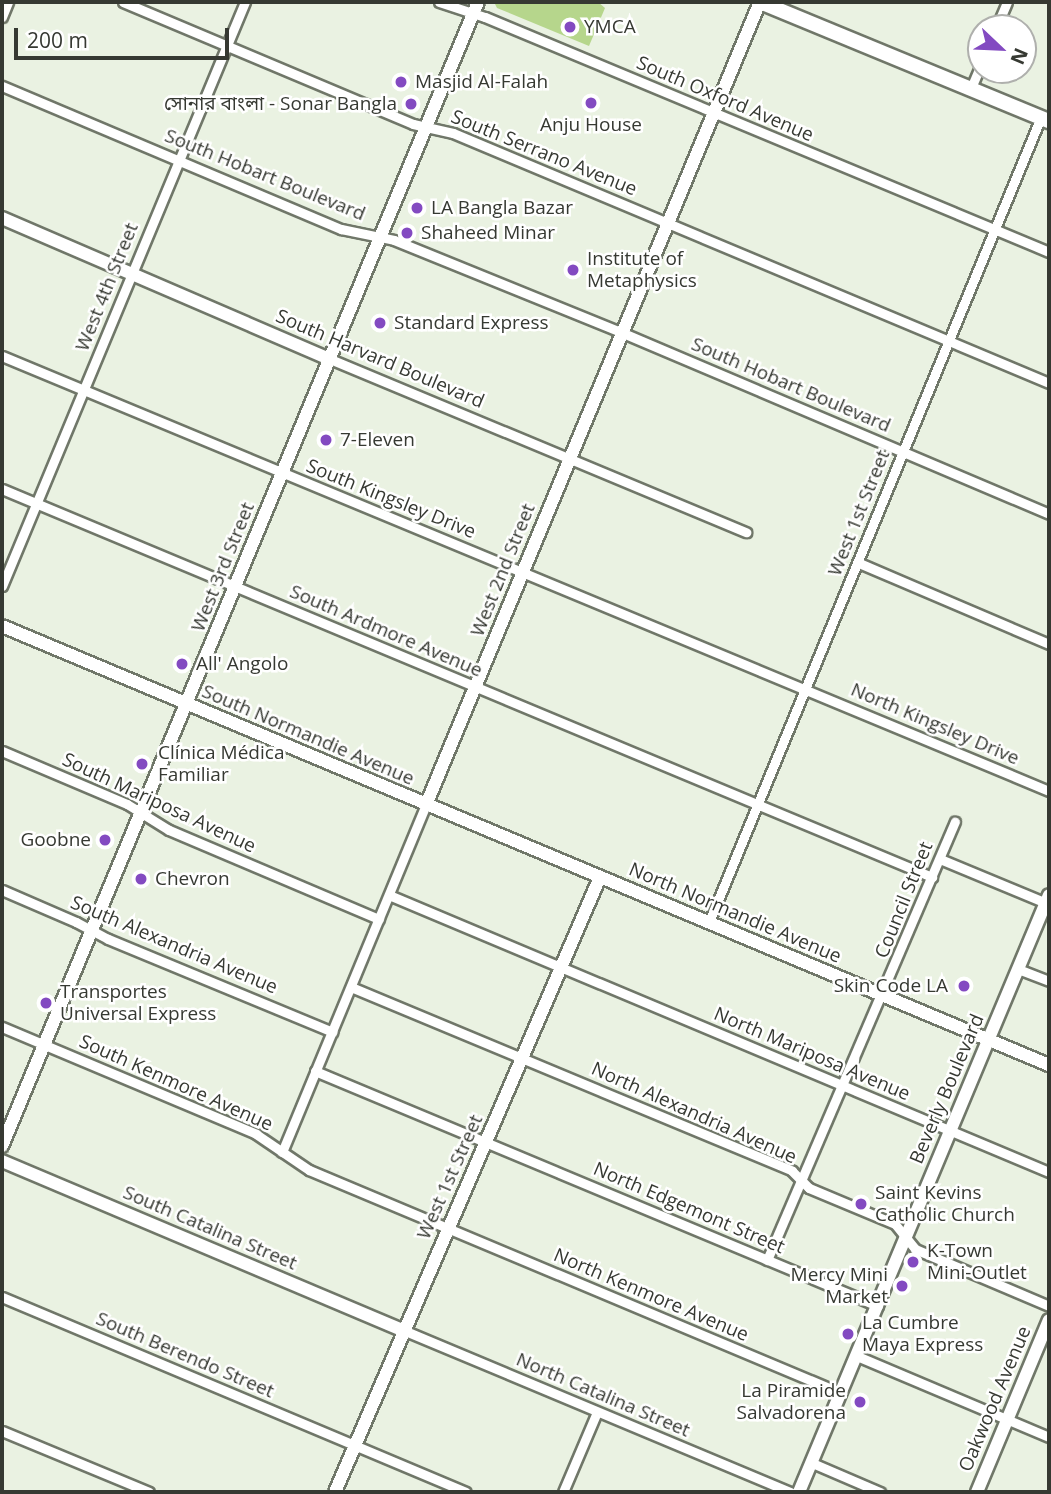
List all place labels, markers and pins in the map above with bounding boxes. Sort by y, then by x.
place label: YMCA [584,16,636,38]
marker: YMCA [562,19,578,35]
place label: Masjid Al-Falah [415,71,548,93]
marker: Masjid Al-Falah [393,74,409,90]
place label: সোনার বাংলা - Sonar Bangla [164,93,397,115]
marker: Anju House [583,95,599,111]
marker: সোনার বাংলা - Sonar Bangla [403,96,419,112]
place label: Anju House [540,114,642,136]
place label: LA Bangla Bazar [431,197,573,219]
marker: LA Bangla Bazar [409,200,425,216]
place label: Shaheed Minar [421,222,555,244]
marker: Shaheed Minar [399,225,415,241]
place label: Institute of Metaphysics [587,248,697,292]
marker: Institute of Metaphysics [565,262,581,278]
place label: Standard Express [394,312,549,334]
marker: Standard Express [372,315,388,331]
place label: 7-Eleven [340,429,415,451]
marker: 7-Eleven [318,432,334,448]
place label: All' Angolo [196,653,288,675]
marker: All' Angolo [174,656,190,672]
place label: Clínica Médica Familiar [158,742,284,786]
marker: Clínica Médica Familiar [132,754,152,774]
place label: Goobne [20,829,91,851]
marker: Goobne [97,832,113,848]
place label: Chevron [155,868,230,890]
marker: Chevron [133,871,149,887]
place label: Skin Code LA [834,975,948,997]
marker: Skin Code LA [954,976,974,996]
place label: Transportes Universal Express [60,981,216,1025]
marker: Transportes Universal Express [38,995,54,1011]
place label: Saint Kevins Catholic Church [875,1182,1015,1226]
marker: Saint Kevins Catholic Church [853,1196,869,1212]
place label: K-Town Mini-Outlet [927,1240,1027,1284]
marker: K-Town Mini-Outlet [905,1254,921,1270]
place label: Mercy Mini Market [791,1264,888,1308]
marker: Mercy Mini Market [894,1278,910,1294]
place label: La Cumbre Maya Express [862,1312,983,1356]
marker: La Cumbre Maya Express [840,1326,856,1342]
place label: La Piramide Salvadorena [736,1380,846,1424]
marker: La Piramide Salvadorena [852,1394,868,1410]

